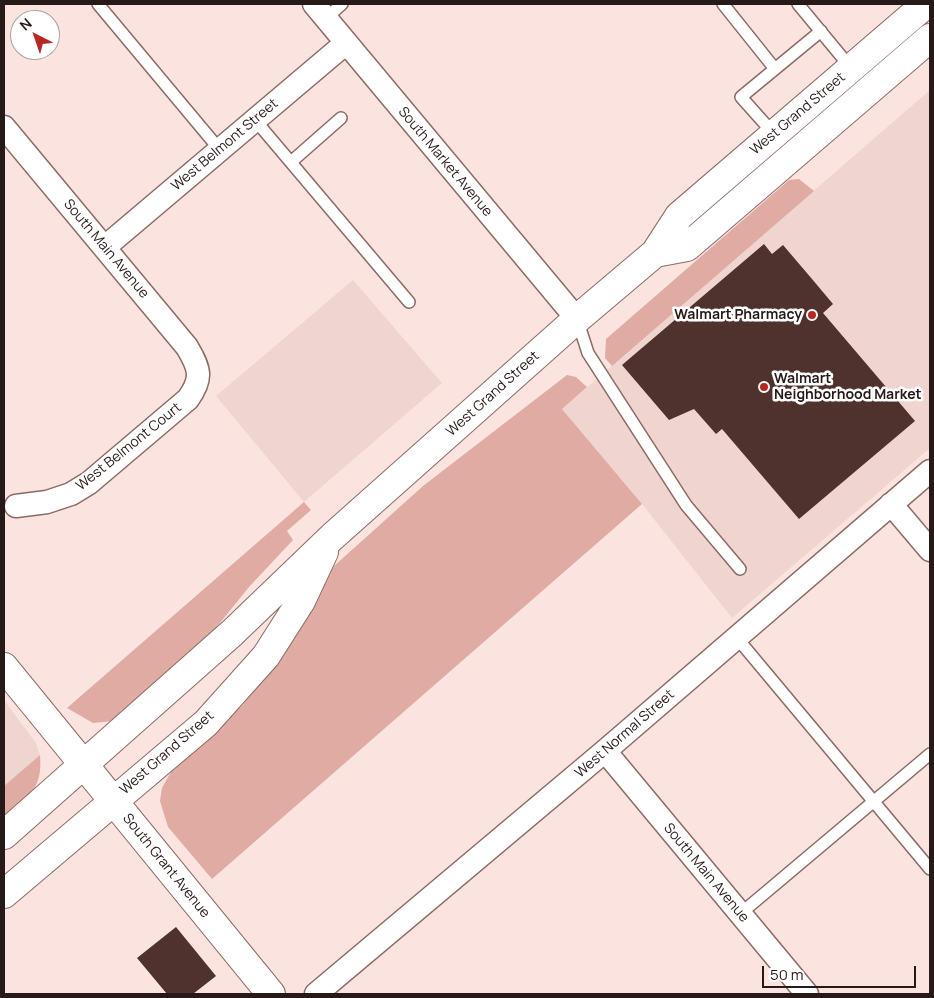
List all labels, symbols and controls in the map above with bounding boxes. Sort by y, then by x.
north arrow [10,10,60,60]
text: N [15,14,36,35]
street label: West Grand Street [747,69,849,159]
street label: West Belmont Street [168,95,282,195]
street label: South Market Avenue [394,104,496,220]
street label: South Main Avenue [60,196,152,302]
place label: Walmart Pharmacy [674,307,802,323]
marker: Walmart Pharmacy [806,309,818,321]
street label: West Grand Street [443,348,543,440]
place label: Walmart Neighborhood Market [774,371,922,404]
marker: Walmart Neighborhood Market [758,381,770,393]
street label: West Belmont Court [73,399,185,495]
street label: West Normal Street [572,686,678,782]
street label: West Grand Street [117,708,217,798]
street label: South Grant Avenue [119,811,213,921]
street label: South Main Avenue [660,820,752,926]
scale bar [764,956,918,988]
text: 50 m [770,964,804,985]

